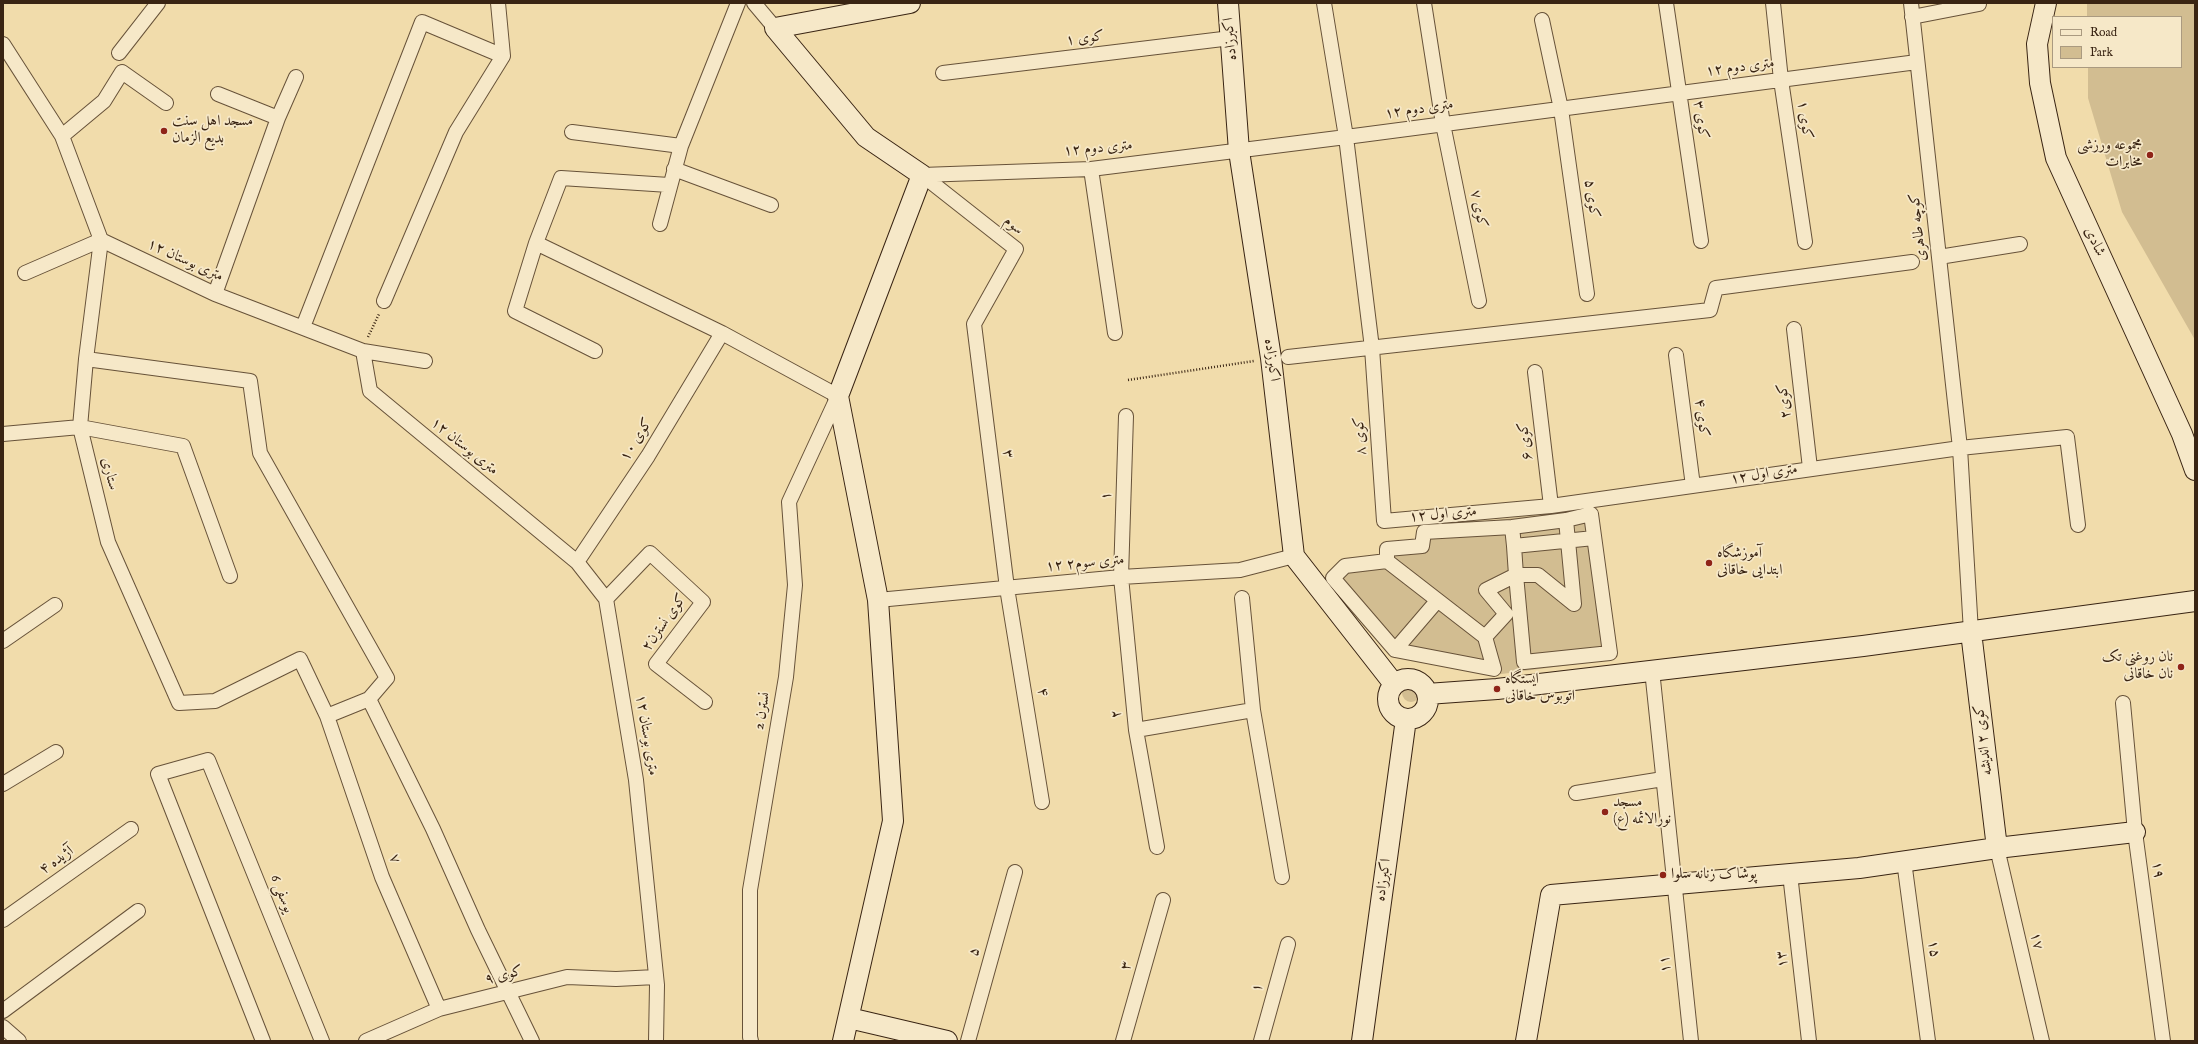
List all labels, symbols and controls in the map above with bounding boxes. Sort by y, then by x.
legend [2052,16,2182,68]
street label: اکبرزاده [1220,17,1242,61]
text: Road [2090,25,2117,40]
street label: کوی ۱ [1065,28,1105,50]
text: Park [2090,45,2113,60]
street label: ۱۲ متری دوم [1705,55,1775,81]
street label: ۱۲ متری دوم [1384,96,1454,124]
street label: کوی ۳ [1688,100,1712,140]
street label: کوی ۱ [1792,100,1816,140]
place label: مسجد اهل سنت بدیع الزمان [172,113,253,148]
marker: مسجد اهل سنت بدیع الزمان [159,126,169,136]
street label: ۱۲ متری دوم [1063,137,1133,161]
place label: مجموعه ورزشی مخابرات [2077,137,2142,172]
marker: مجموعه ورزشی مخابرات [2145,150,2155,160]
street label: کوی ۵ [1579,179,1603,219]
street label: کوی ۷ [1465,188,1491,230]
street label: کوچه طاهری [1906,192,1932,262]
street label: سوم [999,213,1027,239]
street label: شادی [2079,225,2109,259]
street label: ۱۲ متری بوستان [144,236,226,286]
street label: اکبرزاده [1259,338,1283,382]
street label: کوی۲ [1774,383,1796,419]
street label: کوی ۴ [1690,398,1712,438]
street label: ۱۲ متری بوستان [427,414,501,480]
street label: کوی ۱۰ [617,415,657,465]
street label: کوی ۸ [1351,416,1371,456]
street label: کوی ۶ [1515,421,1537,461]
street label: ۳ [998,449,1016,459]
street label: ستاری [96,456,122,492]
street label: ۱۲ متری اول [1729,461,1799,489]
street label: ۱ [1098,491,1116,501]
street label: ۱۲ متری اول [1408,503,1478,527]
place label: آموزشگاه ابتدایی خاقانی [1717,545,1782,580]
street label: ۱۲ متری سوم۲ [1045,552,1125,576]
marker: آموزشگاه ابتدایی خاقانی [1704,558,1714,568]
street label: کوی نسترن۲ [639,591,691,655]
place label: نان روغنی تک نان خاقانی [2102,649,2173,684]
marker: نان روغنی تک نان خاقانی [2176,662,2186,672]
place label: ایستگاه اتوبوس خاقانی [1505,671,1575,706]
marker: ایستگاه اتوبوس خاقانی [1492,684,1502,694]
street label: ۴ [1032,686,1052,698]
street label: نسترن 2 [751,691,775,731]
street label: ۱۲ متری بوستان [631,693,661,777]
street label: کوی ۲ اندیشه [1971,704,1997,776]
street label: ۲ [1108,709,1126,719]
place label: مسجد نورالائمه (ع) [1613,794,1671,829]
marker: مسجد نورالائمه (ع) [1600,807,1610,817]
street label: ۴ آژیده [36,843,78,879]
street label: ۷ [384,852,404,866]
street label: اکبرزاده [1372,858,1396,902]
street label: ۱۹ [2147,860,2167,880]
place label: پوشاک زنانه سلوا [1671,866,1757,884]
marker: پوشاک زنانه سلوا [1658,870,1668,880]
street label: یوسفی 6 [265,872,297,916]
street label: ۱۷ [2025,930,2047,952]
street label: ۱۵ [1923,939,1943,959]
street label: ۵ [965,945,985,959]
street label: ۱۳ [1773,949,1793,969]
street label: ۱۱ [1656,954,1676,974]
street label: ۳ [1117,959,1137,973]
street label: کوی ۹ [483,963,525,989]
street label: ۱ [1248,981,1268,995]

